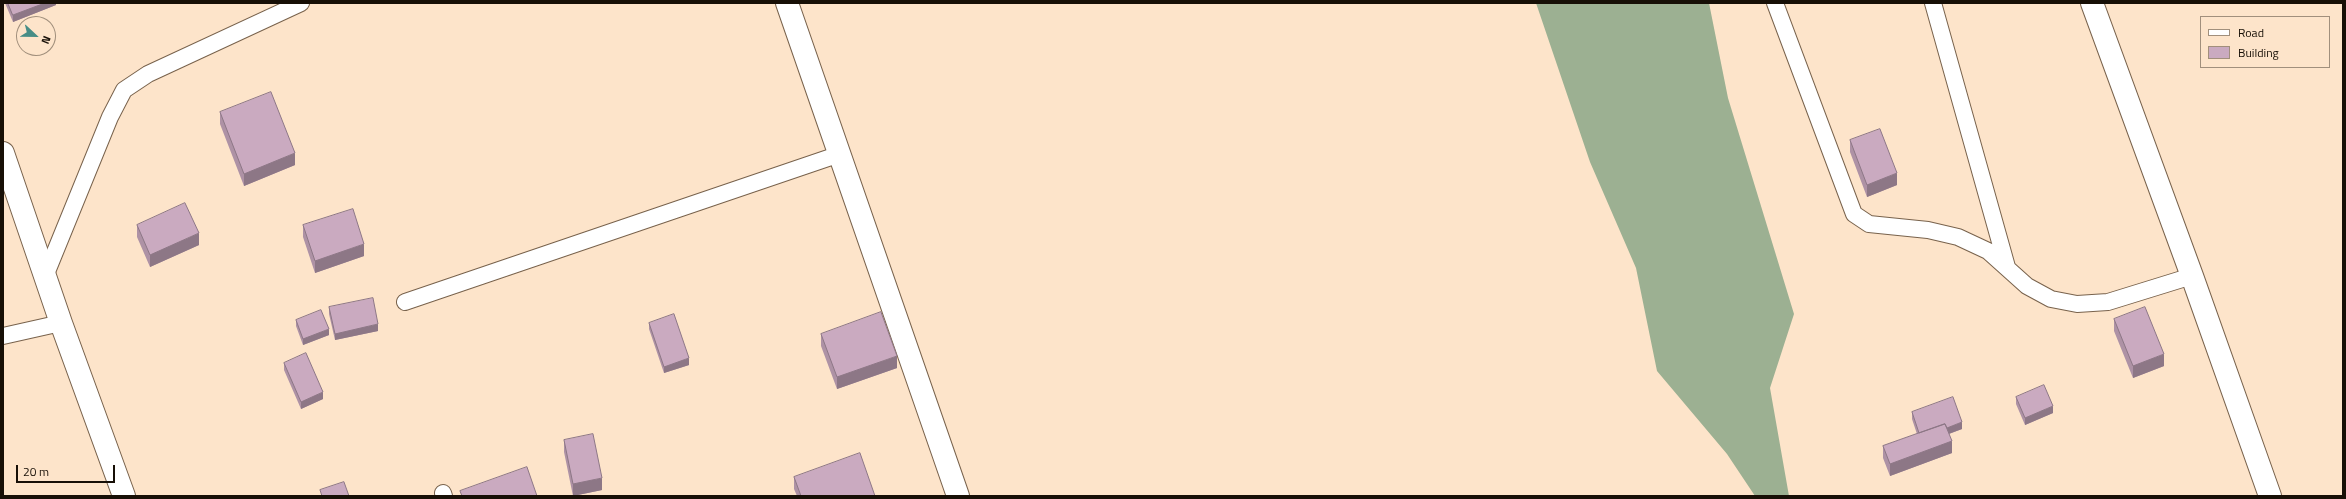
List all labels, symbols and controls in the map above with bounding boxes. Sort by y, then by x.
north arrow [16,16,56,56]
legend [2200,16,2330,68]
text: Road [2238,23,2264,42]
text: N [37,34,55,47]
text: Building [2238,43,2279,62]
scale bar [18,457,117,483]
text: 20 m [23,462,49,481]

